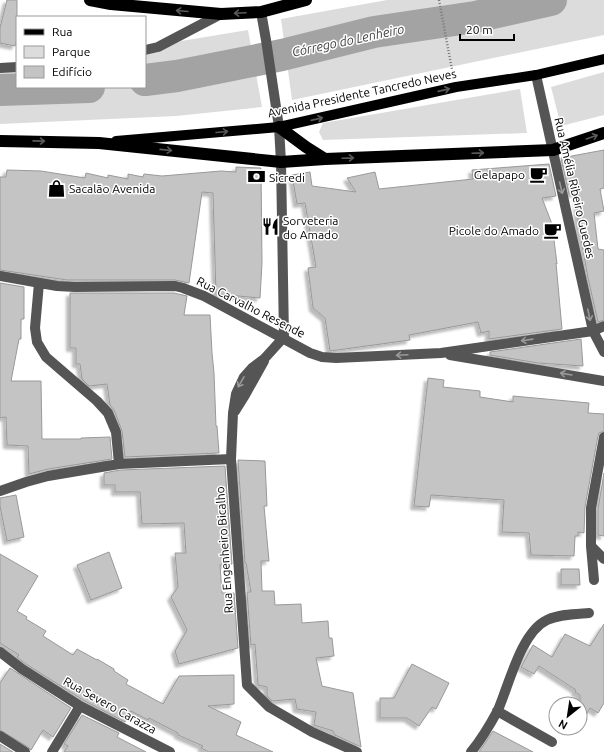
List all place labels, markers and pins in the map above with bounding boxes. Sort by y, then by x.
cafe icon: Gelapapo [528,164,548,184]
bank icon: Sicredi [246,167,266,187]
place label: Gelapapo [474,168,525,181]
place label: Sicredi [269,171,305,184]
shop icon: Sacalão Avenida [46,178,66,198]
place label: Sacalão Avenida [69,182,155,195]
place label: Sorveteria do Amado [283,214,339,241]
restaurant icon: Sorveteria do Amado [260,217,280,237]
cafe icon: Picole do Amado [542,220,562,240]
place label: Picole do Amado [449,224,539,237]

